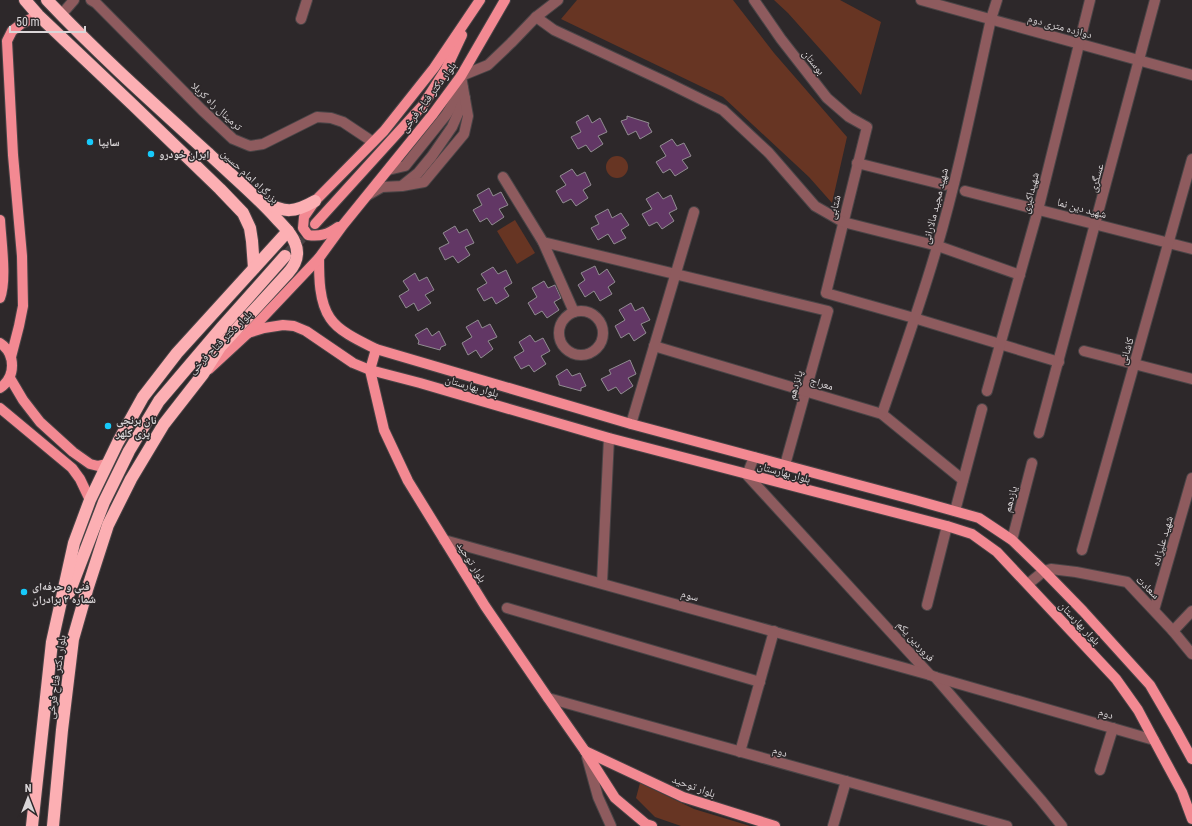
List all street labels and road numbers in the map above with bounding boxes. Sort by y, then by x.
street label: دوازده متری دوم [1026,12,1094,41]
street label: بوستان [800,47,828,78]
street label: بلوار دکتر فتاح فرخی [398,60,459,135]
street label: ترمینال راه کربلا [188,79,245,134]
street label: بزرگراه امام حسین [218,147,281,206]
street label: عسگری [1086,162,1107,194]
street label: شهید مجید مالارانی [920,167,951,246]
street label: شهیداکبری [1019,171,1042,215]
street label: شتابی [825,194,844,221]
street label: شهید دین نما [1056,196,1108,221]
street label: بلوار دکتر فتاح فرخی [186,308,255,377]
street label: کاشانی [1116,335,1137,366]
street label: پانزدهم [785,369,807,402]
street label: بلوار بهارستان [444,373,500,400]
street label: معراج [809,374,835,393]
street label: بلوار بهارستان [756,459,812,486]
street label: یازدهم [1001,484,1021,514]
street label: شهید علیزاده [1149,515,1176,568]
street label: بلوار توحید [454,540,489,585]
street label: سعادت [1133,573,1162,602]
street label: سوم [680,587,700,604]
street label: بلوار بهارستان [1056,599,1103,648]
street label: فروردین یکم [893,618,938,665]
street label: بلوار دکتر فتاح فرخی [44,634,69,720]
street label: دوم [1097,705,1115,722]
street label: دوم [771,743,789,760]
street label: بلوار توحید [670,773,717,800]

